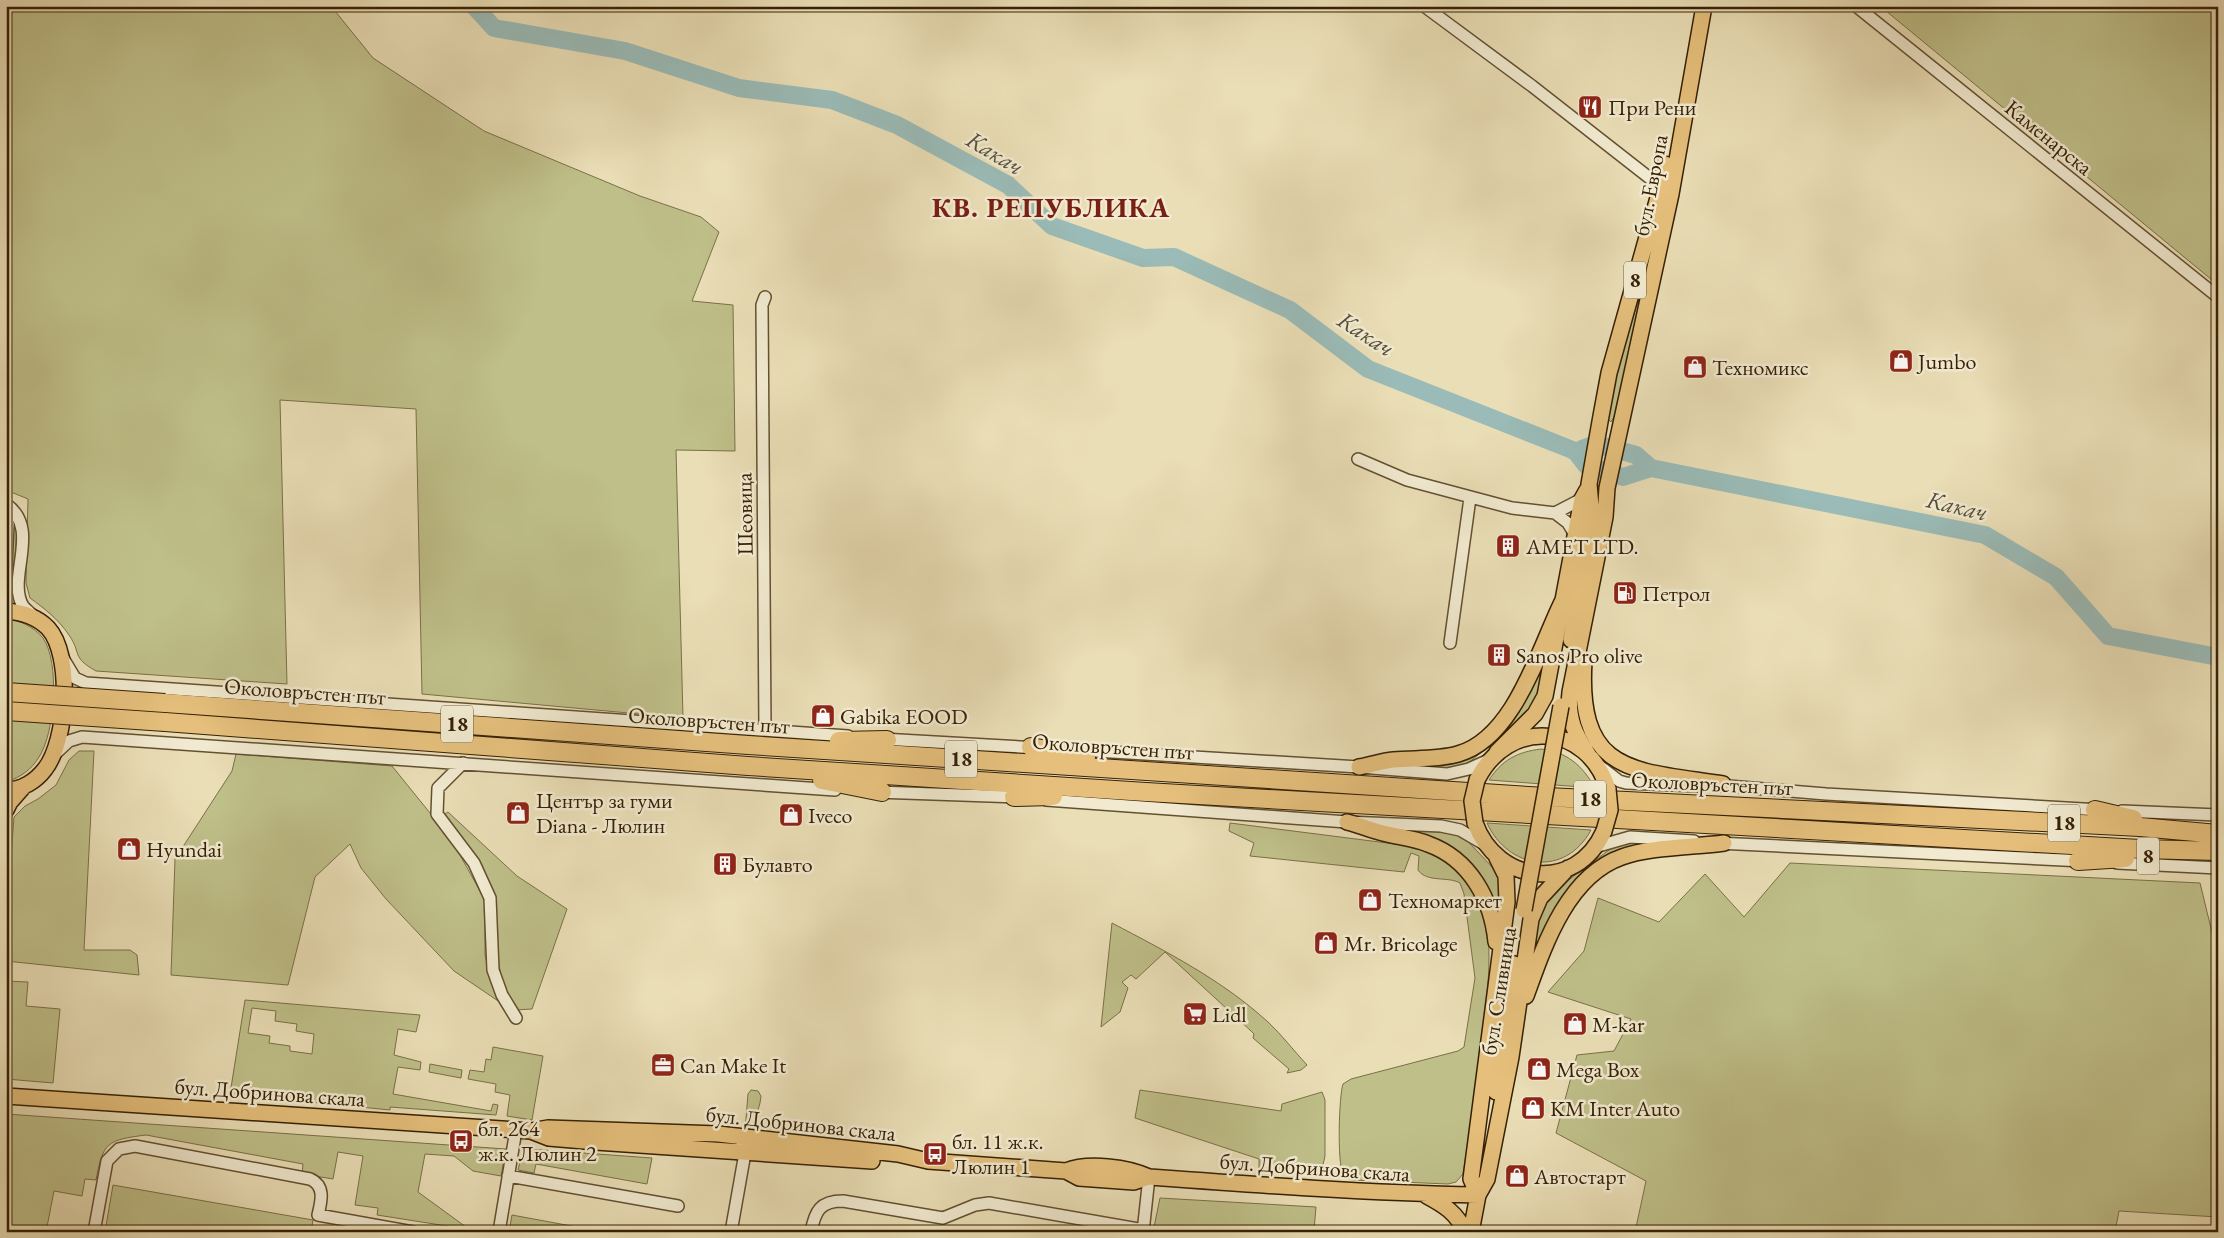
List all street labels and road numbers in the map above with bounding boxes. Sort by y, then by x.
street label: Каменарска [1999,93,2099,182]
street label: бул. Европа [1626,132,1675,238]
road number: 8 [1624,262,1646,298]
street label: Шеовица [729,472,760,556]
street label: Околовръстен път [223,671,387,712]
street label: Околовръстен път [627,700,791,741]
road number: 18 [441,706,473,742]
street label: Околовръстен път [1031,726,1195,767]
road number: 18 [945,741,977,778]
street label: Околовръстен път [1630,765,1794,802]
road number: 18 [1574,781,1606,818]
road number: 18 [2048,804,2080,841]
road number: 8 [2137,838,2159,874]
street label: бул. Сливница [1474,925,1523,1057]
street label: бул. Добринова скала [174,1071,366,1114]
street label: бул. Добринова скала [705,1099,897,1148]
street label: бул. Добринова скала [1219,1146,1411,1189]

